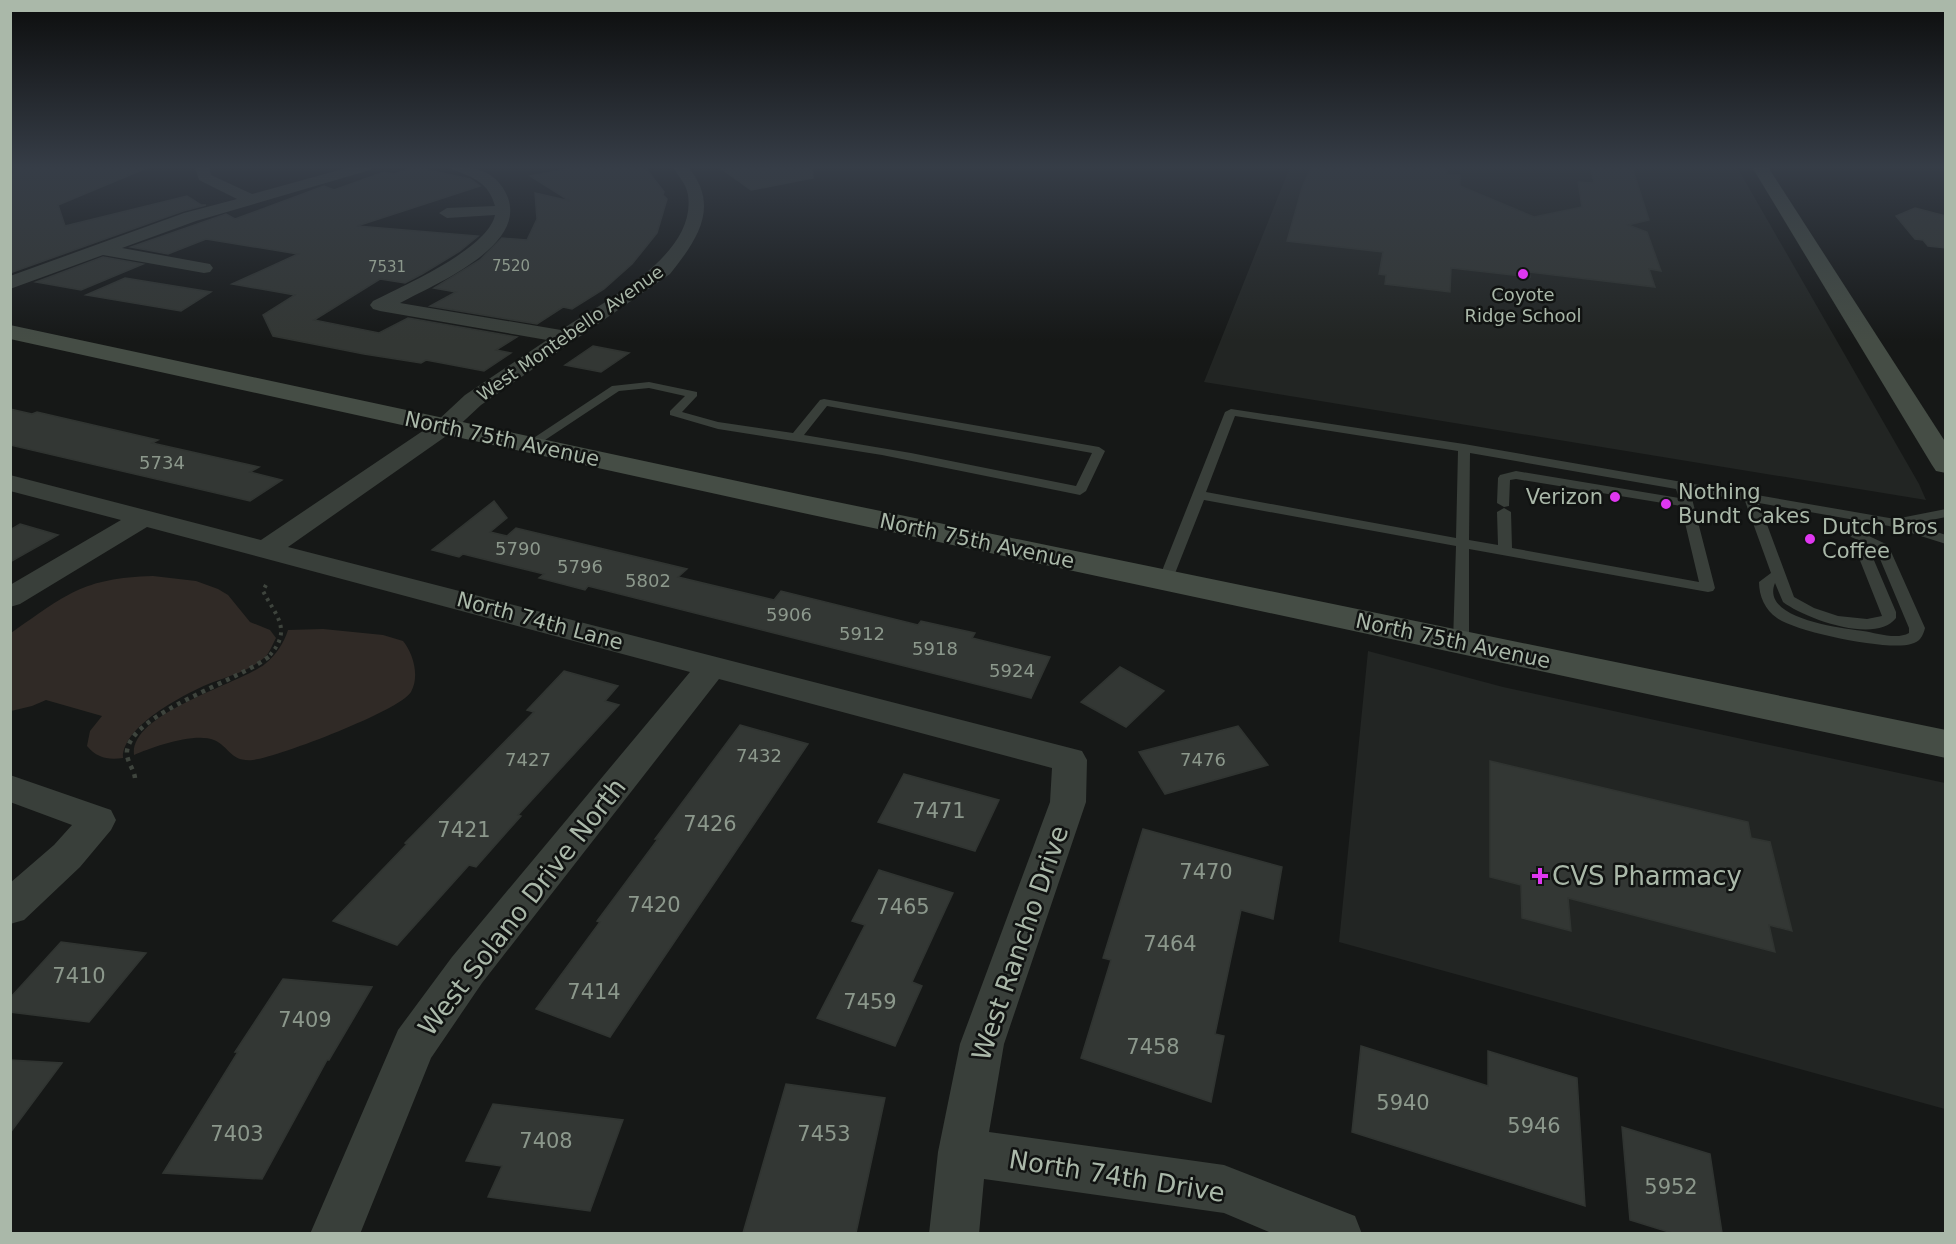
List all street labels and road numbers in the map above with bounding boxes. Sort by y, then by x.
street label: West Montebello Avenue [473,261,667,405]
street label: North 75th Avenue [402,407,602,471]
street label: North 75th Avenue [877,509,1077,573]
street label: North 74th Lane [454,587,626,655]
street label: North 75th Avenue [1353,609,1553,673]
street label: West Solano Drive North [412,772,632,1042]
street label: West Rancho Drive [966,822,1074,1064]
street label: North 74th Drive [1007,1144,1227,1208]

